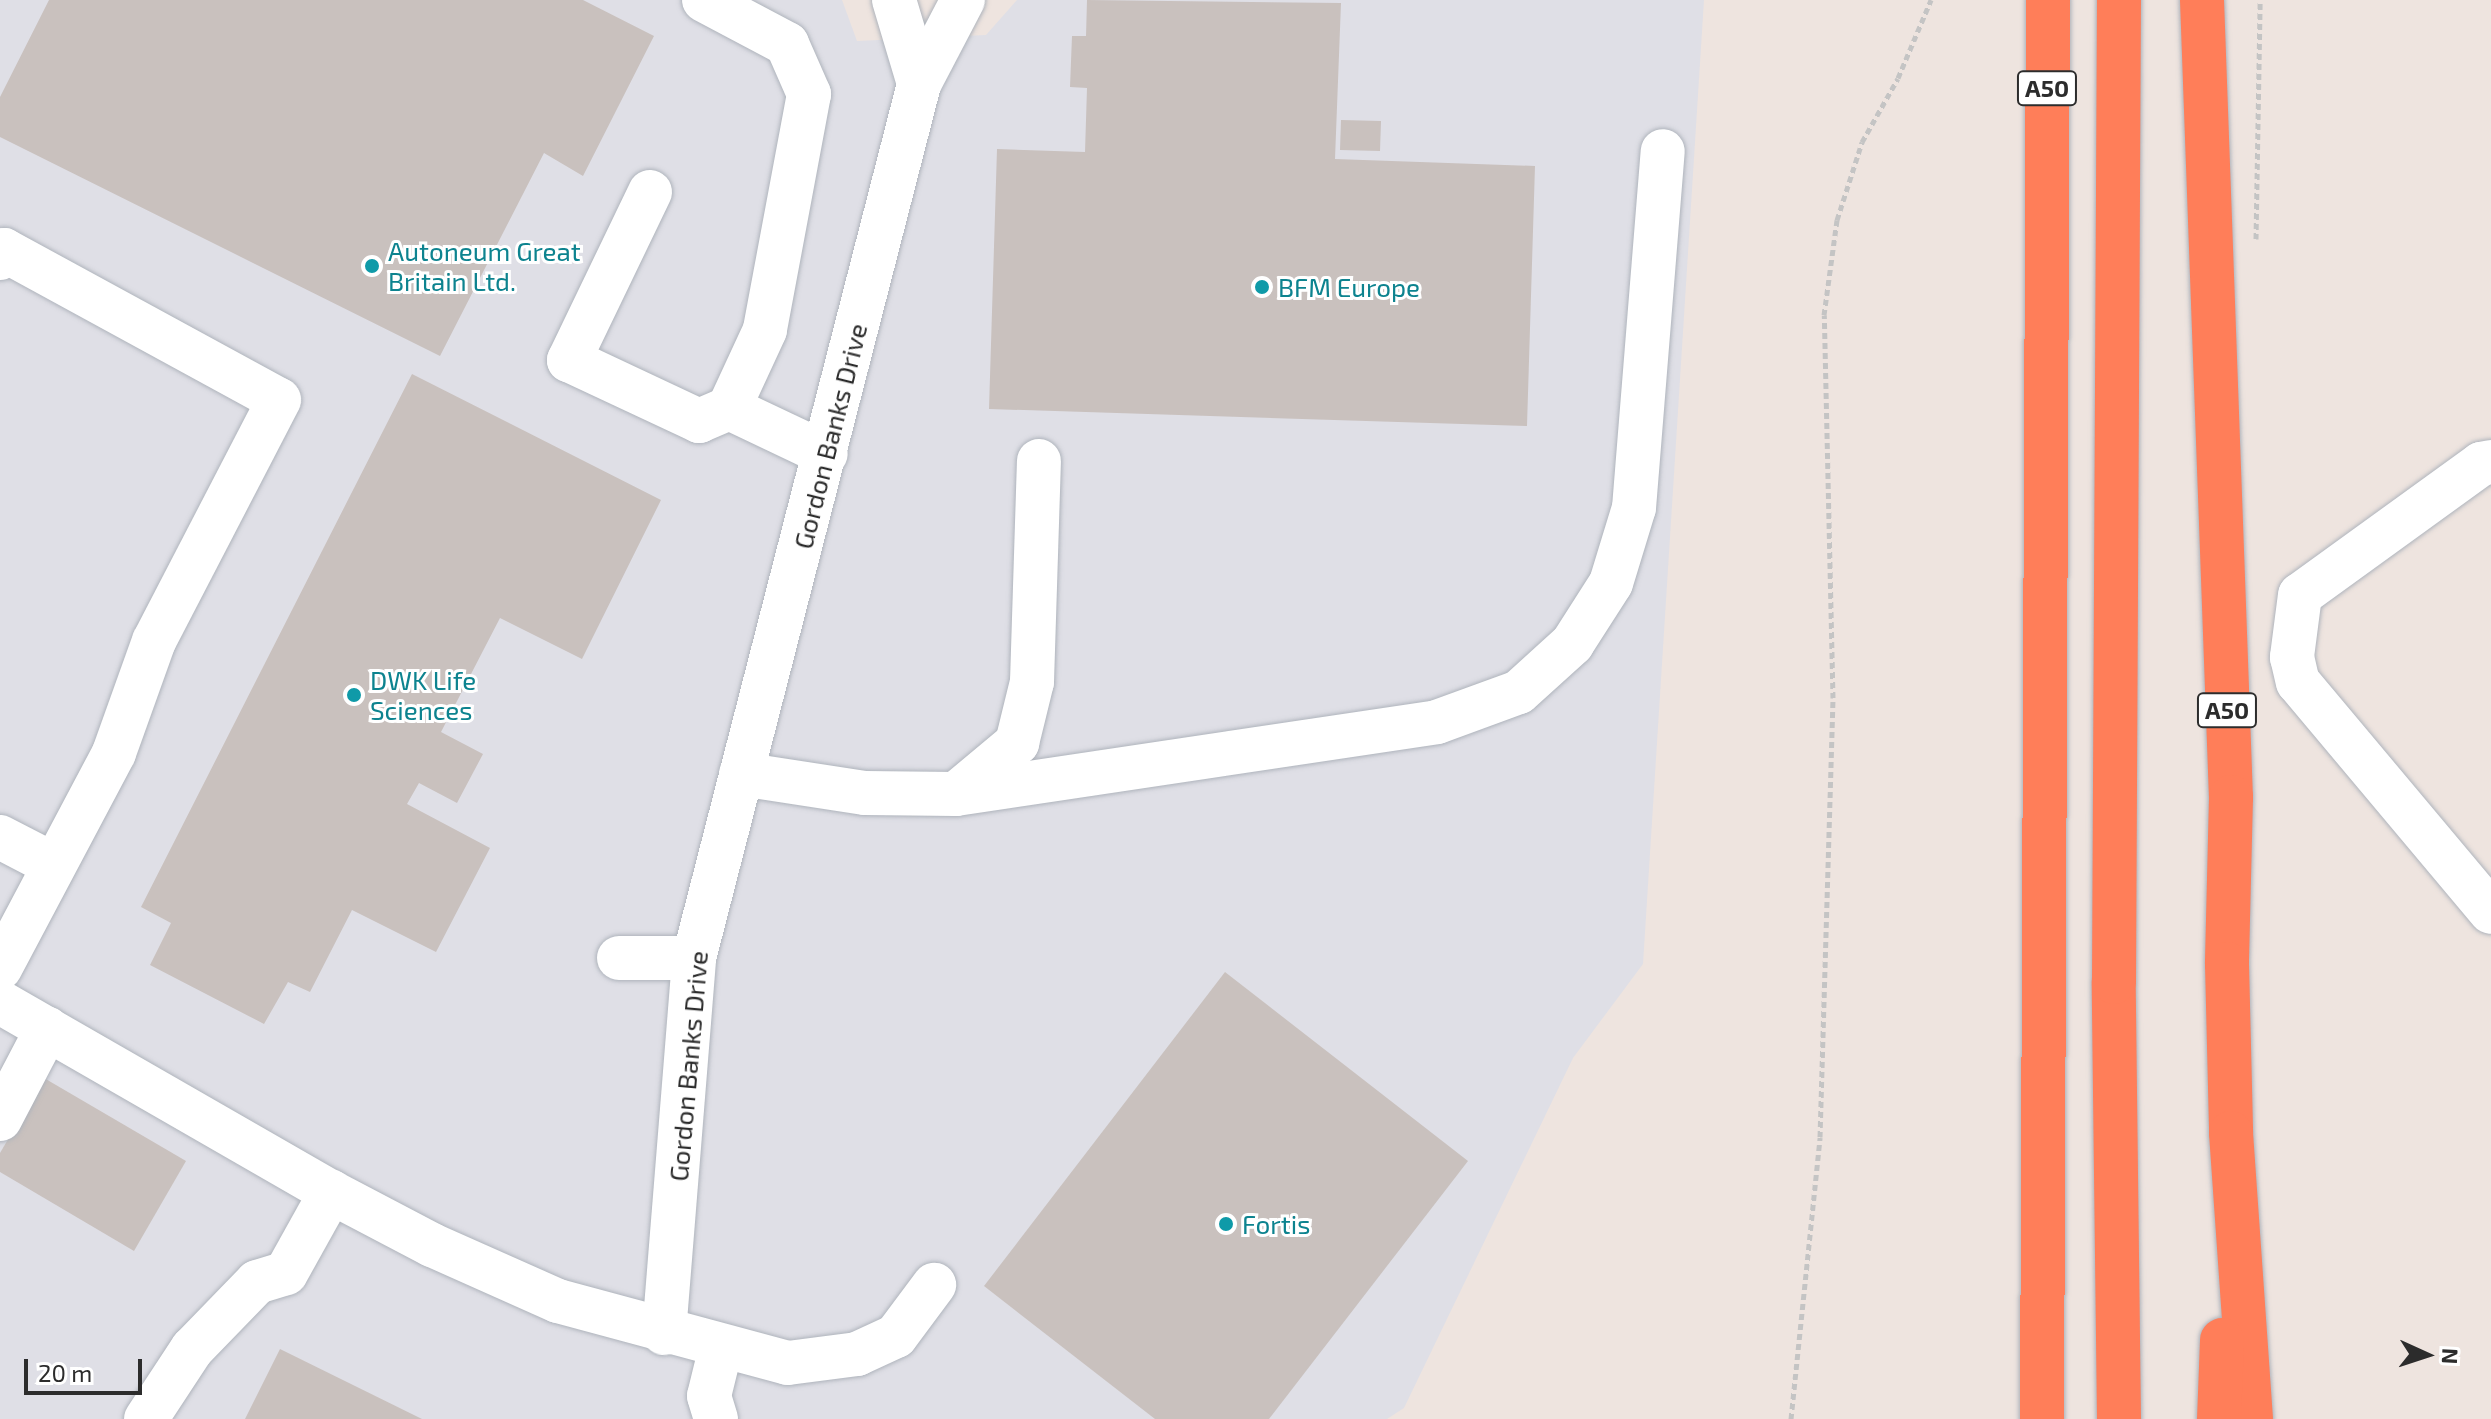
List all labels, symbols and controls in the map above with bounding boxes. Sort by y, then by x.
road number: A50 [2015,68,2079,108]
place label: Autoneum Great Britain Ltd. [388,235,581,296]
marker: Autoneum Great Britain Ltd. [363,257,381,275]
place label: BFM Europe [1278,271,1420,303]
marker: BFM Europe [1253,278,1271,296]
street label: Gordon Banks Drive [787,320,873,552]
place label: DWK Life Sciences [370,664,477,726]
marker: DWK Life Sciences [345,686,363,704]
road number: A50 [2195,690,2259,730]
street label: Gordon Banks Drive [662,949,714,1183]
place label: Fortis [1242,1208,1310,1240]
marker: Fortis [1217,1215,1235,1233]
north arrow [2387,1315,2467,1395]
scale bar [28,1343,146,1393]
text: N [2438,1348,2464,1365]
text: 20 m [38,1358,92,1387]

